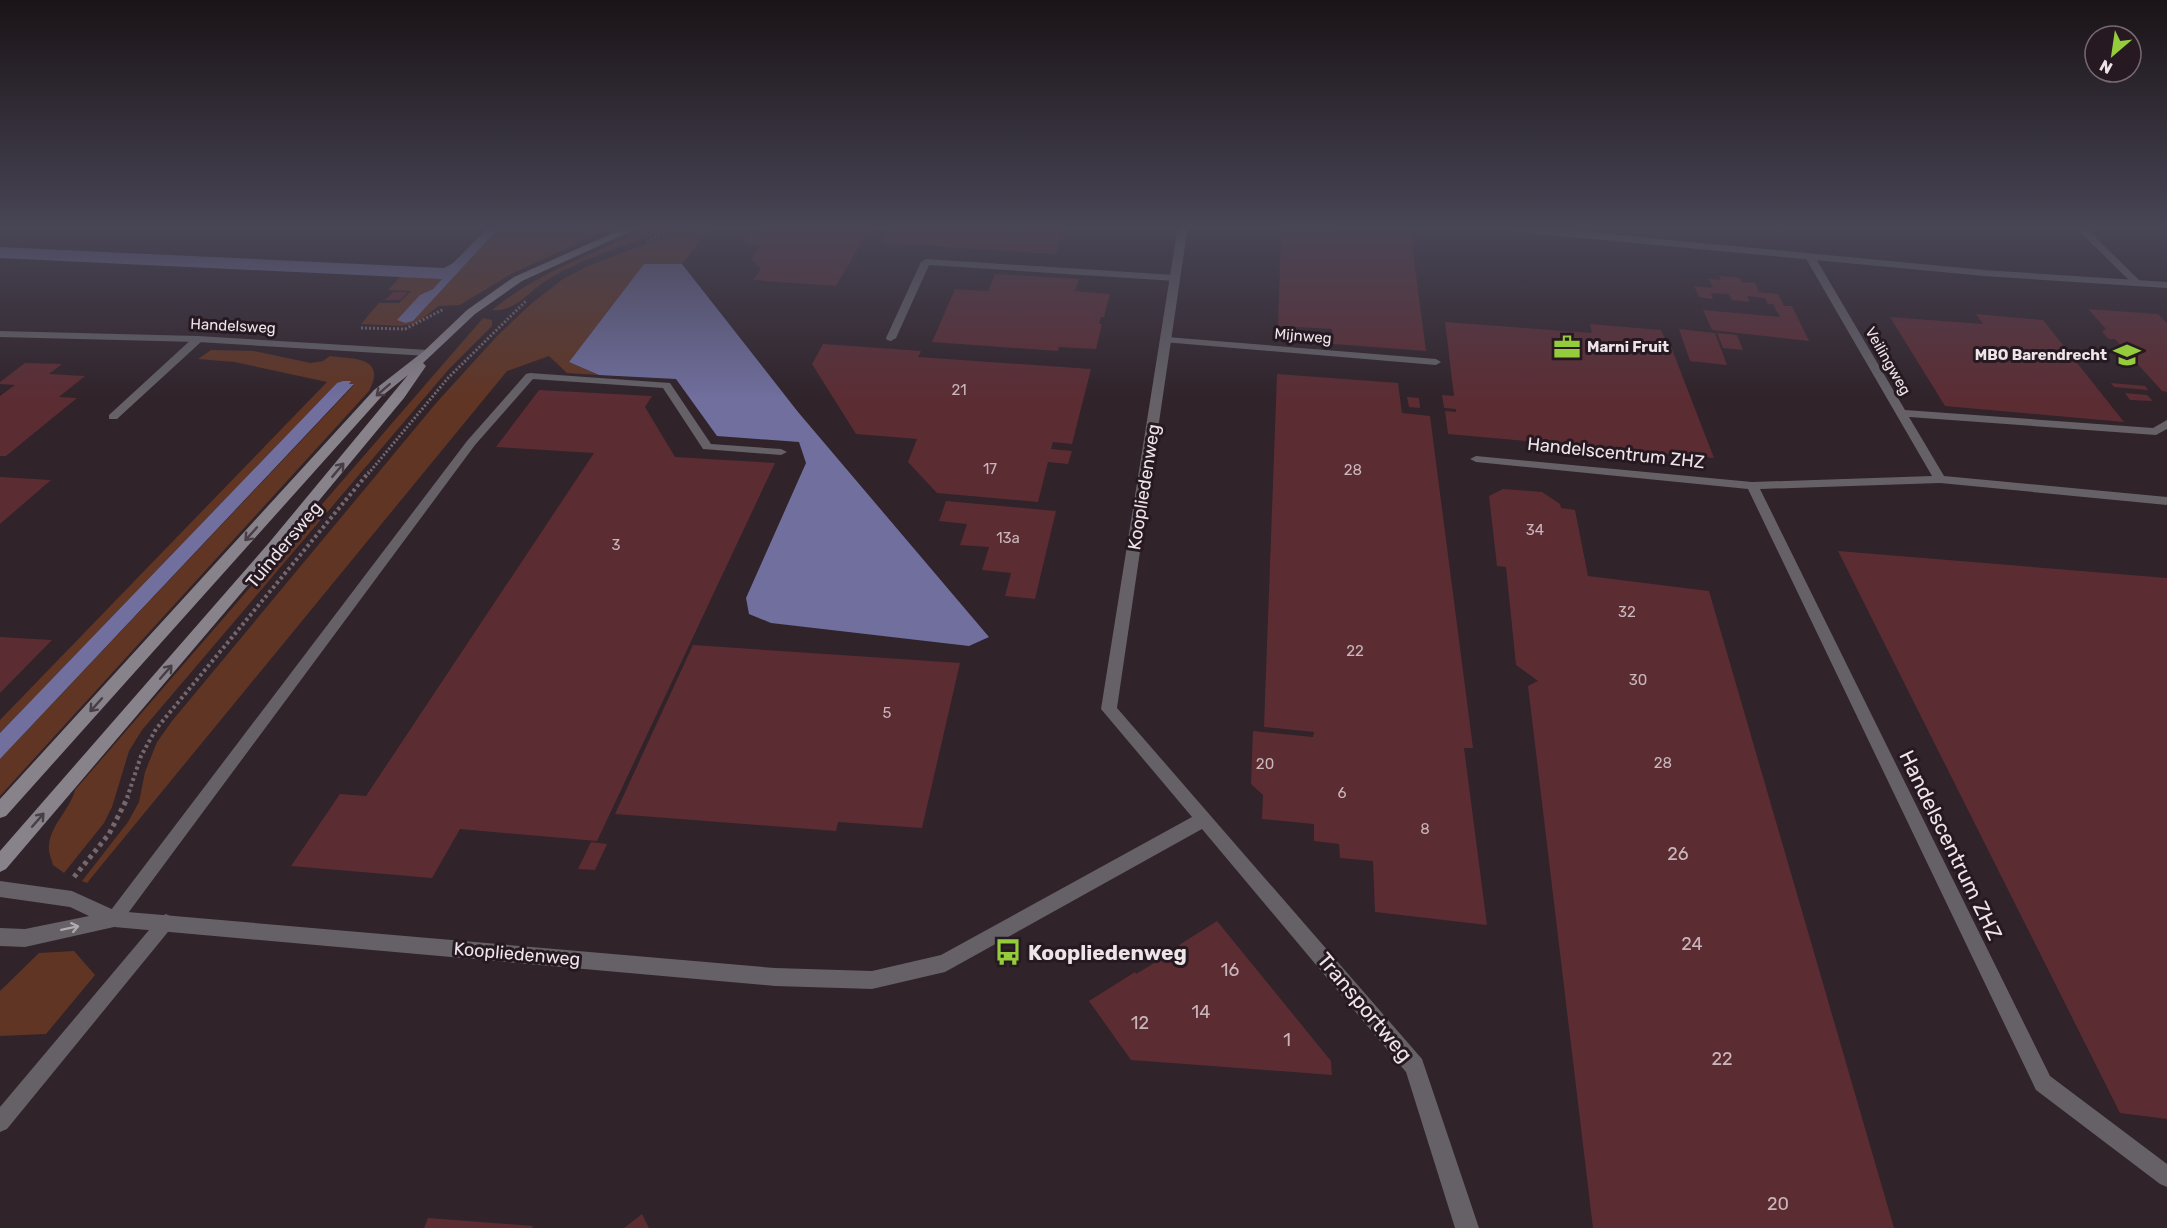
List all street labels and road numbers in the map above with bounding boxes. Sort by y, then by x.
street label: Handelsweg [190,315,276,337]
street label: Veilingweg [1861,324,1915,398]
street label: Mijnweg [1274,325,1332,347]
street label: Koopliedenweg [1123,423,1165,551]
street label: Handelscentrum ZHZ [1526,433,1706,473]
street label: Tuindersweg [241,497,327,593]
street label: Handelscentrum ZHZ [1894,746,2008,944]
street label: Koopliedenweg [453,938,581,970]
street label: Transportweg [1312,947,1418,1067]

